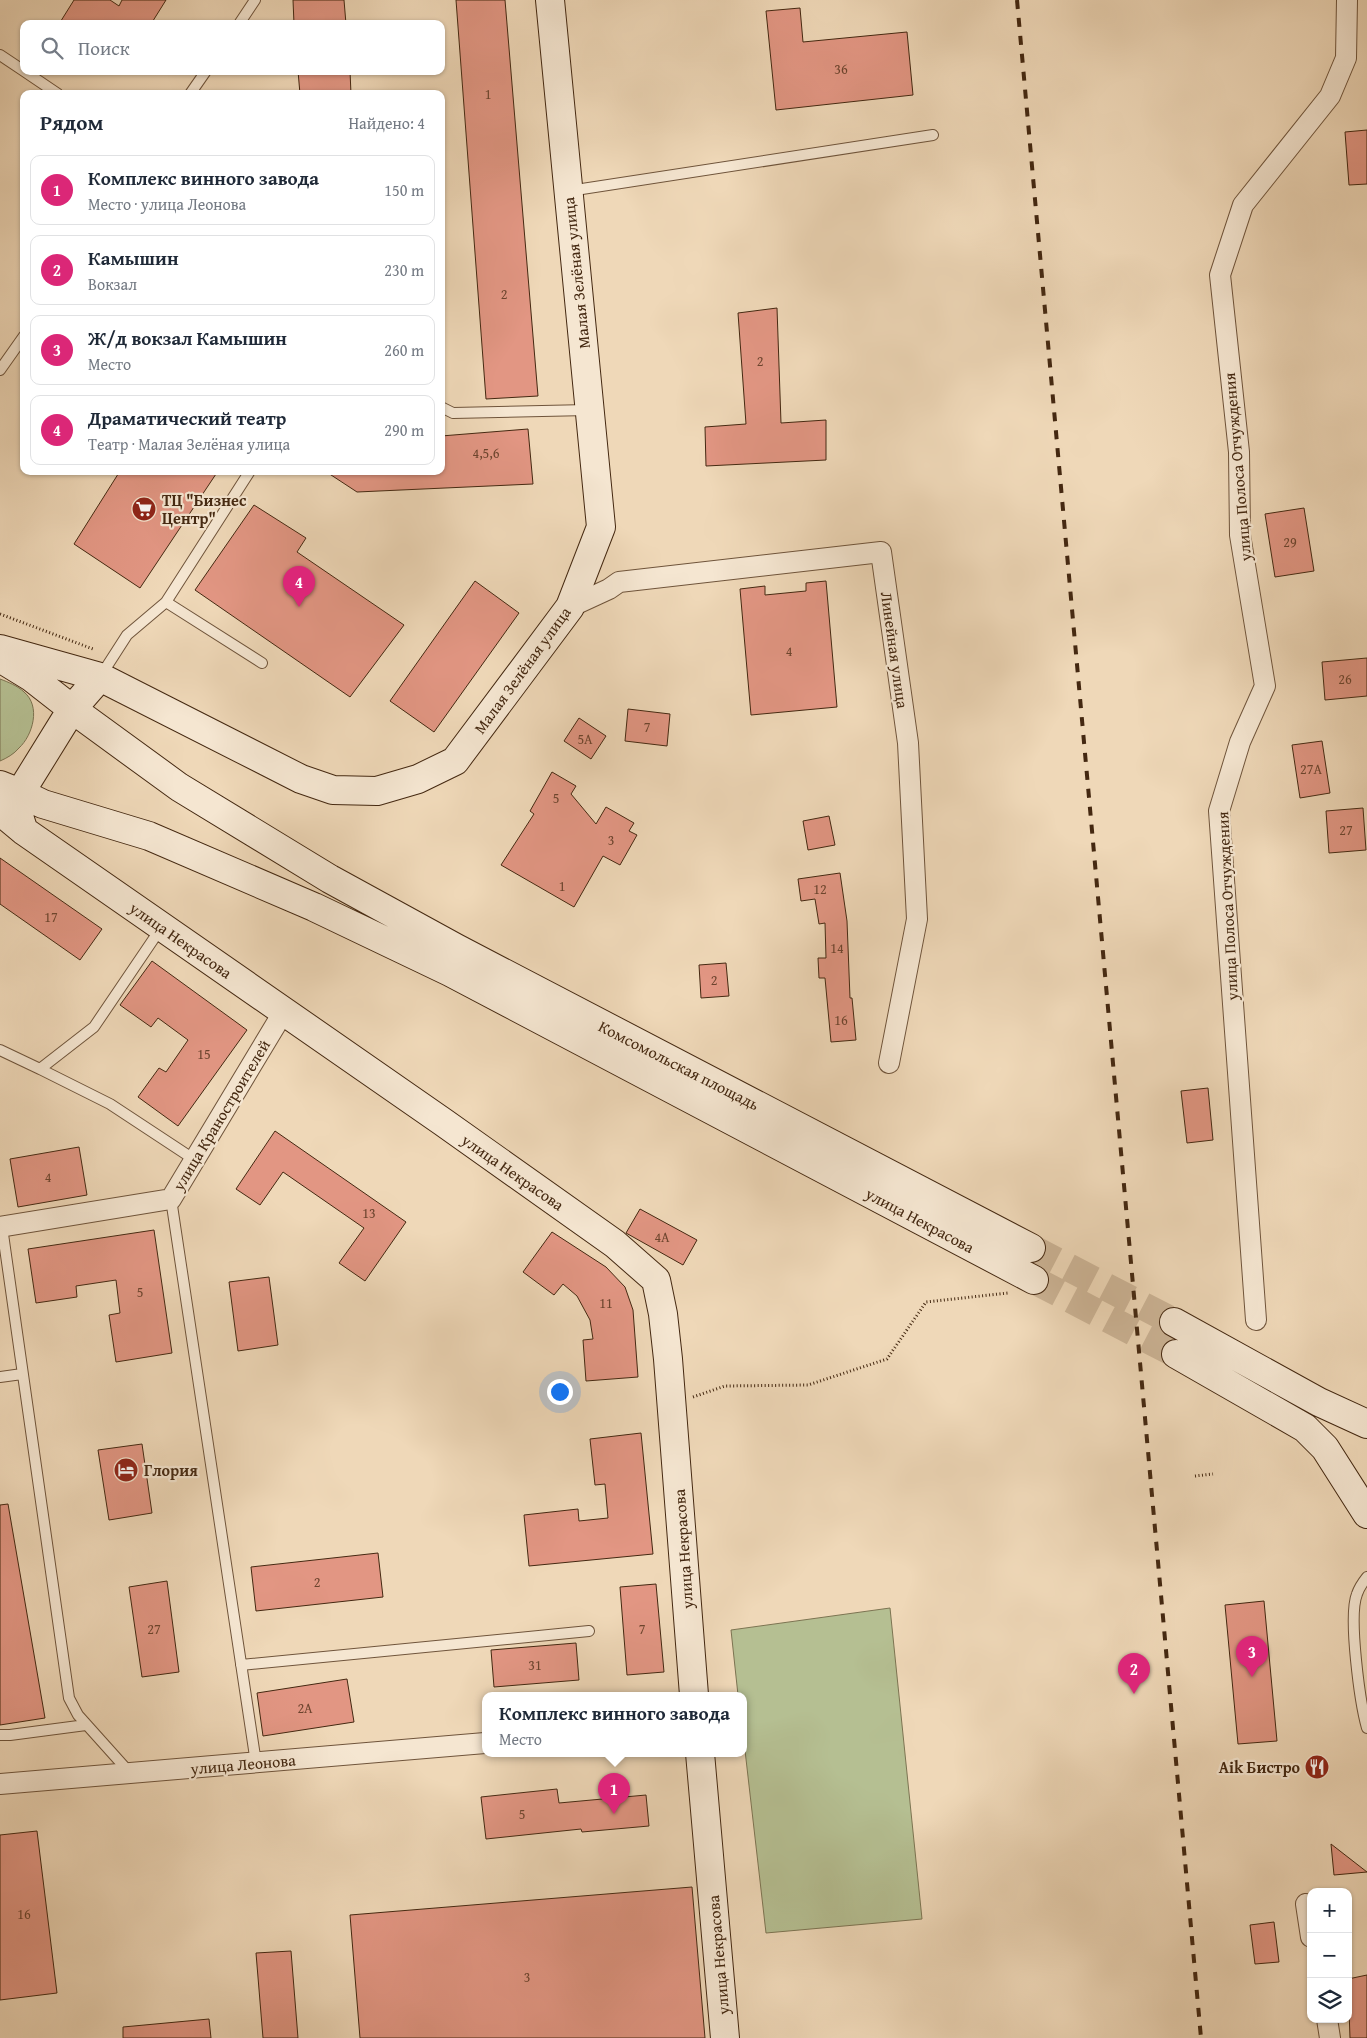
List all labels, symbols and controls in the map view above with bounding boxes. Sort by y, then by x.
search box [20,20,445,75]
icon: search [38,34,66,62]
text: Поиск [78,34,130,62]
house number: 36 [834,59,848,79]
house number: 1 [485,84,491,104]
text: Рядом [40,107,103,138]
text: Найдено: 4 [348,111,425,135]
text: Комплекс винного завода [88,164,319,192]
text: 1 [53,178,61,202]
text: 150 m [384,178,424,202]
text: Место · улица Леонова [88,192,246,216]
street label: Малая Зелёная улица [556,196,596,350]
text: Камышин [88,244,179,272]
text: 2 [53,258,61,282]
text: 230 m [384,258,424,282]
text: Вокзал [88,272,137,296]
house number: 2 [501,284,507,304]
text: Ж/д вокзал Камышин [88,324,287,352]
text: 3 [53,338,61,362]
text: 260 m [384,338,424,362]
house number: 2 [757,351,763,371]
text: Место [88,352,131,376]
street label: улица Полоса Отчуждения [1217,372,1257,563]
text: Драматический театр [88,404,286,432]
text: 4 [53,418,61,442]
text: 290 m [384,418,424,442]
text: Театр · Малая Зелёная улица [88,432,290,456]
house number: 4,5,6 [472,443,500,463]
place label: ТЦ "Бизнес Центр" [162,488,247,530]
supermarket icon: ТЦ "Бизнес Центр" [131,496,157,522]
house number: 29 [1283,532,1297,552]
pin: 4 [283,566,315,607]
street label: Линейная улица [875,590,915,710]
street label: Малая Зелёная улица [468,601,577,739]
house number: 4 [786,641,793,661]
house number: 26 [1338,669,1352,689]
house number: 7 [644,717,651,737]
house number: 5А [577,729,593,749]
house number: 27А [1300,759,1322,779]
house number: 5 [553,788,559,808]
street label: улица Полоса Отчуждения [1210,811,1244,1002]
house number: 27 [1339,820,1353,840]
house number: 3 [608,830,614,850]
house number: 1 [559,876,565,896]
house number: 12 [813,879,827,899]
street label: улица Некрасова [124,895,237,985]
house number: 17 [44,907,58,927]
house number: 14 [830,938,844,958]
house number: 2 [711,970,717,990]
house number: 16 [834,1010,848,1030]
street label: Комсомольская площадь [594,1014,764,1116]
street label: улица Краностроителей [166,1035,276,1196]
house number: 15 [197,1044,211,1064]
street label: улица Некрасова [456,1127,569,1217]
house number: 4 [45,1167,52,1187]
street label: улица Некрасова [860,1181,979,1259]
house number: 13 [362,1203,376,1223]
house number: 4А [654,1227,670,1247]
house number: 5 [137,1282,143,1302]
house number: 11 [599,1293,613,1313]
your location [547,1379,573,1405]
hotel icon: Глория [113,1457,139,1483]
place label: Глория [144,1458,198,1482]
street label: улица Некрасова [667,1488,699,1611]
house number: 2 [314,1572,320,1592]
house number: 27 [147,1619,161,1639]
house number: 7 [639,1619,646,1639]
pin: 3 [1236,1636,1268,1677]
pin: 2 [1118,1653,1150,1694]
house number: 31 [528,1655,542,1675]
popup [482,1692,747,1757]
house number: 2А [297,1698,313,1718]
text: Комплекс винного завода [499,1699,730,1727]
text: Место [499,1727,542,1751]
street label: улица Леонова [188,1747,297,1781]
restaurant icon: Aik Бистро [1304,1754,1330,1780]
place label: Aik Бистро [1219,1755,1300,1779]
pin: 1 [598,1773,630,1814]
house number: 5 [519,1804,525,1824]
map controls [1307,1888,1352,2023]
button: + [1307,1888,1352,1933]
street label: улица Некрасова [701,1894,735,2017]
house number: 16 [17,1904,31,1924]
button: − [1307,1933,1352,1978]
house number: 3 [524,1967,530,1987]
button: layers [1307,1978,1352,2023]

